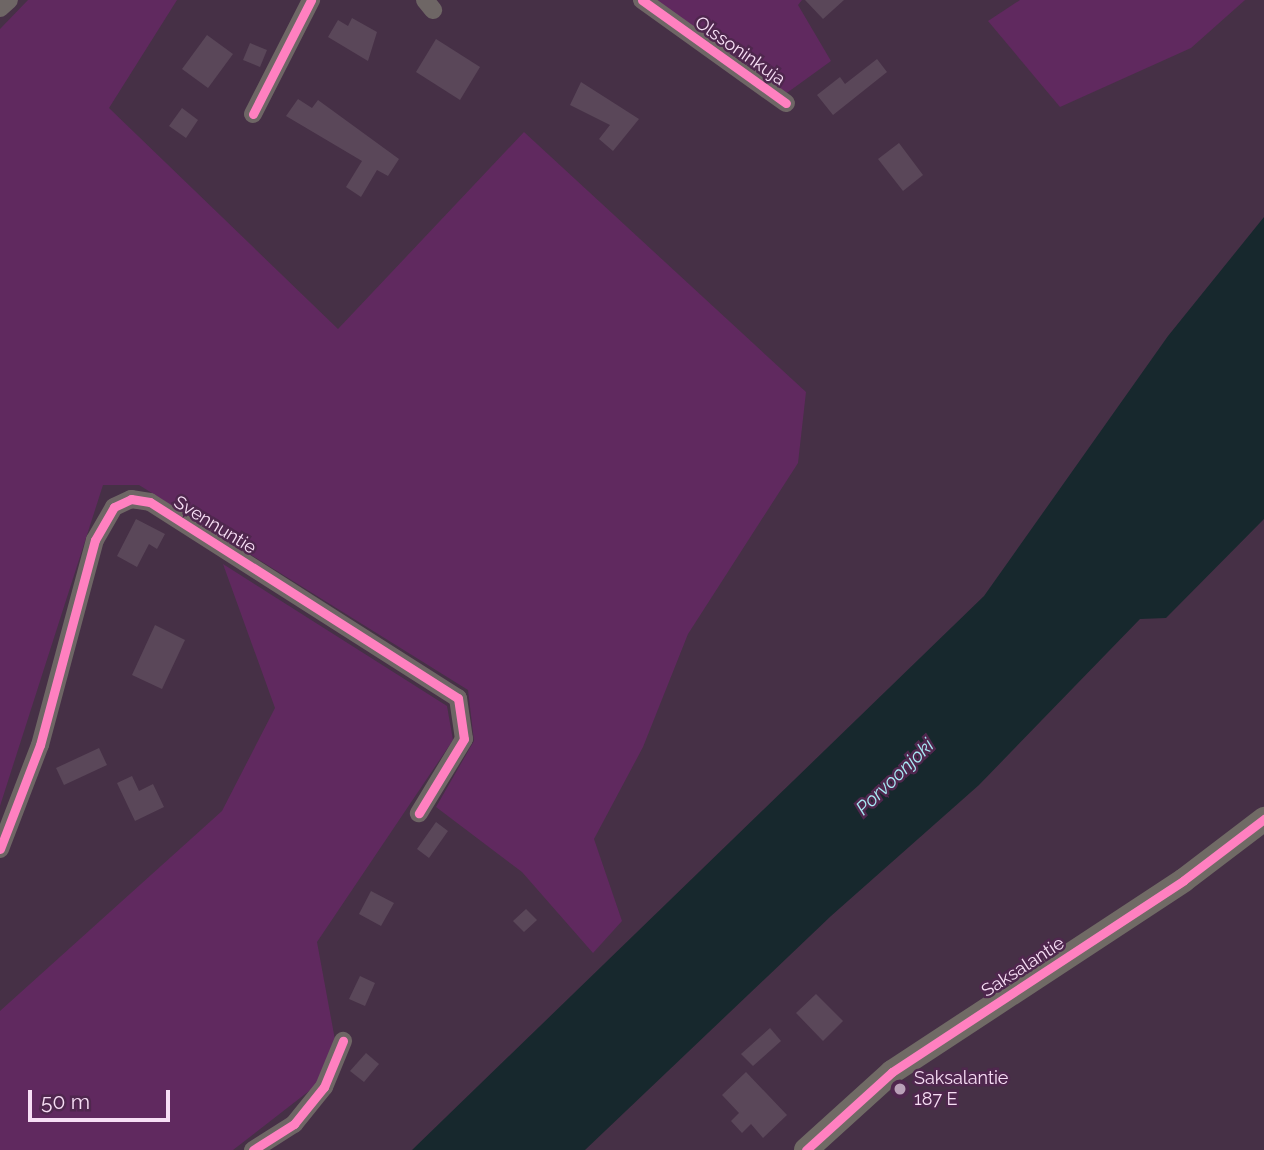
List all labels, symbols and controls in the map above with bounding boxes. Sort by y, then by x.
street label: Olssoninkuja [691,12,789,90]
street label: Svennuntie [170,491,260,559]
water label: Porvoonjoki [851,734,939,820]
street label: Saksalantie [978,932,1068,1002]
place label: Saksalantie 187 E [914,1068,1008,1110]
scale bar [32,1076,173,1120]
marker: Saksalantie 187 E [892,1081,908,1097]
text: 50 m [41,1089,90,1114]

